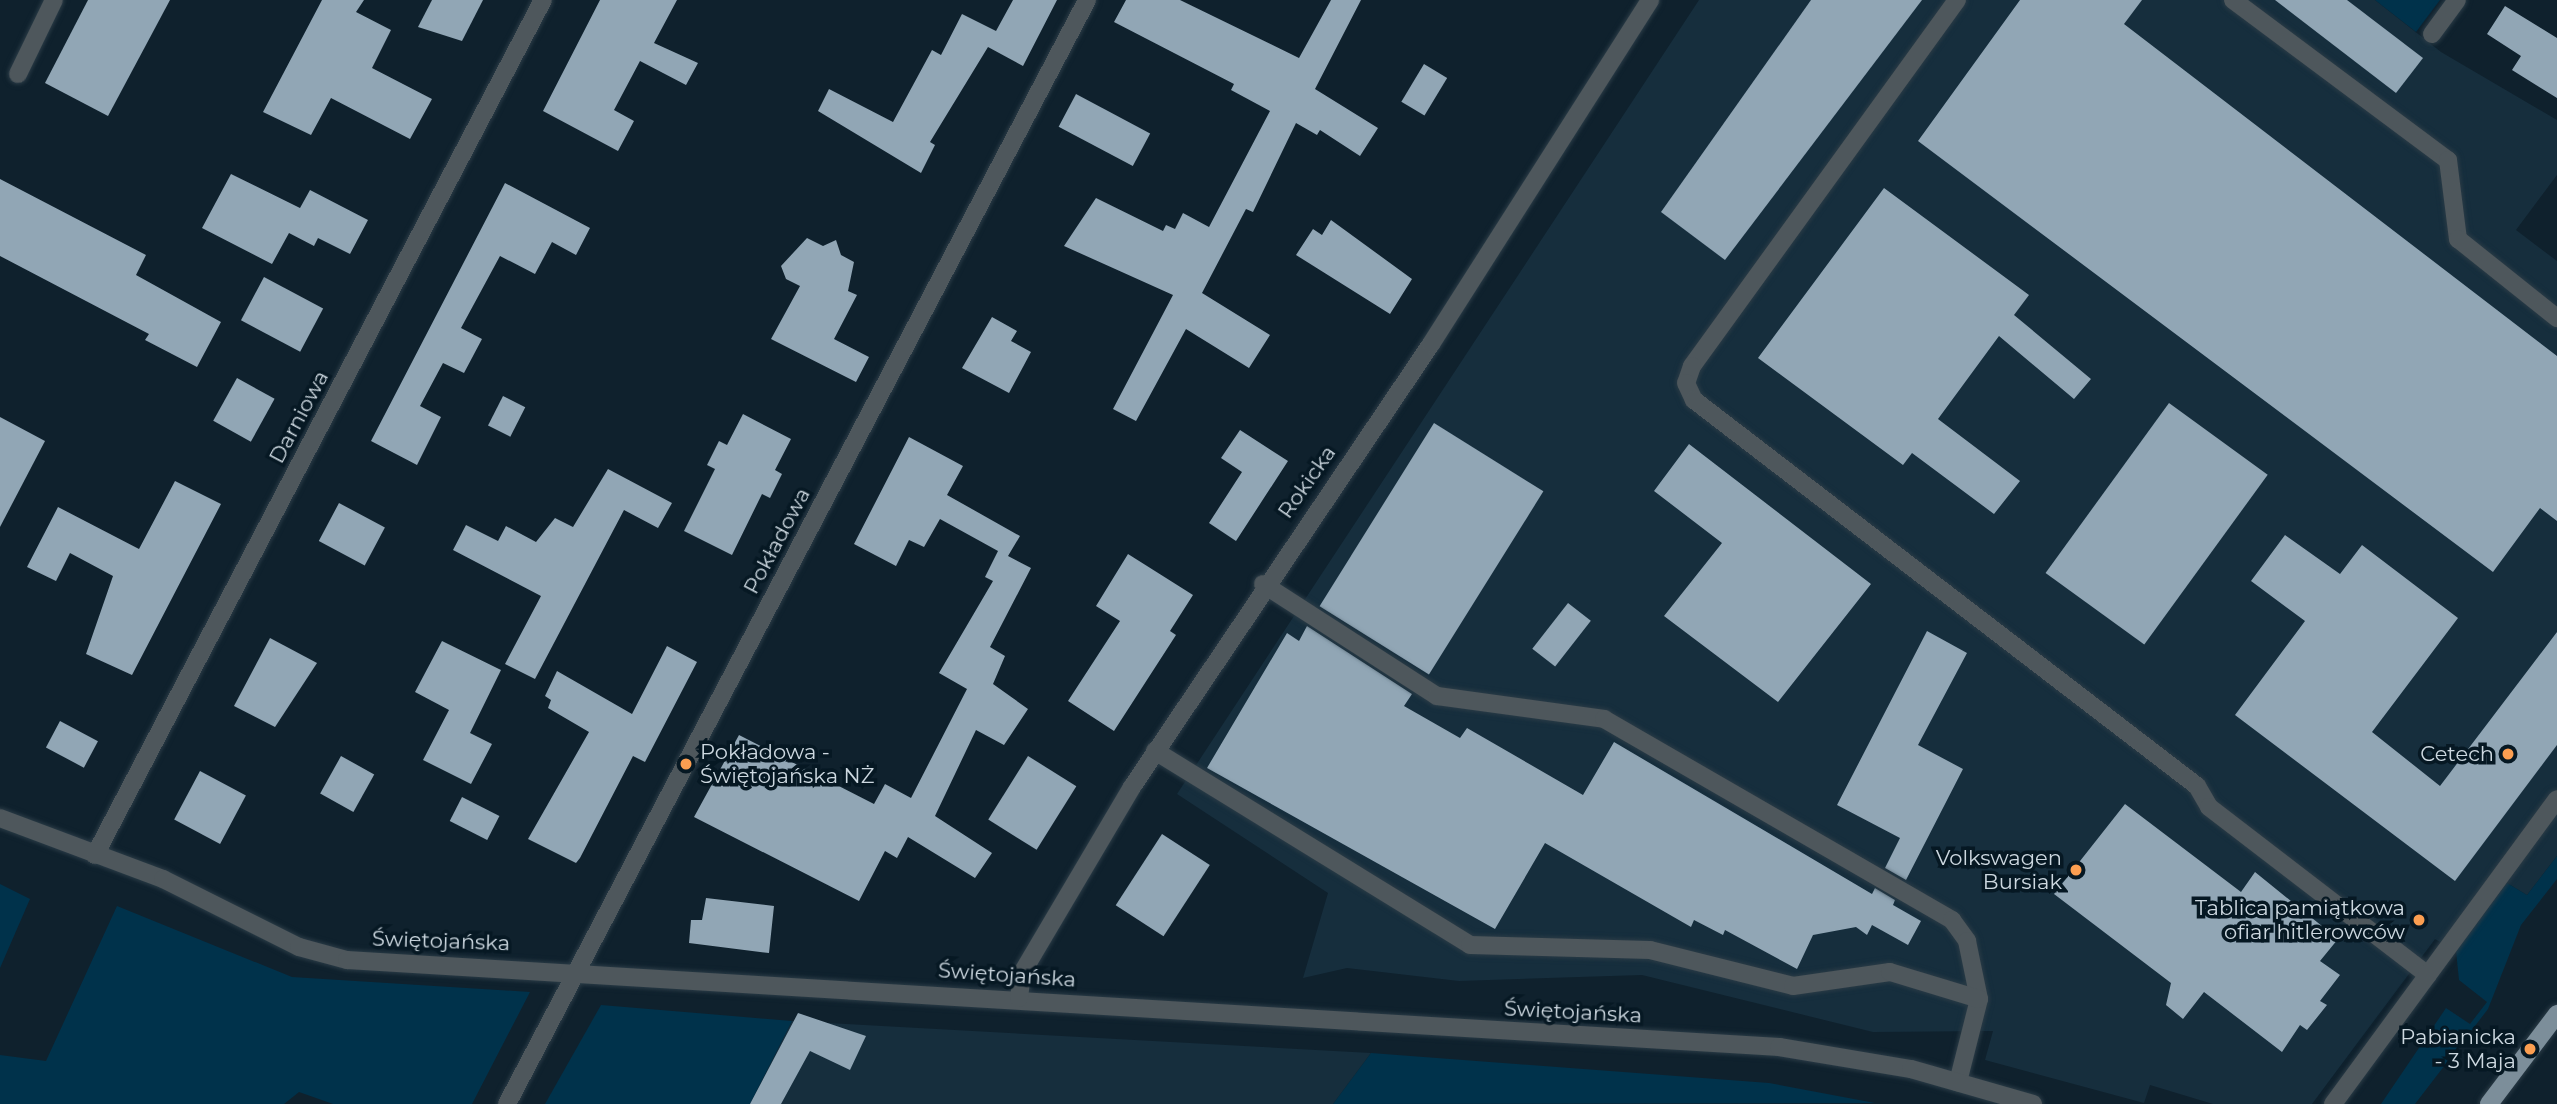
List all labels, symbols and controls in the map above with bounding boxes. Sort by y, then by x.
street label: Darniowa [264,366,334,468]
street label: Rokicka [1273,441,1341,523]
street label: Pokładowa [739,484,815,598]
place label: Pokładowa - Świętojańska NŻ [700,739,874,789]
place label: Cetech [2420,741,2494,767]
marker: Cetech [2500,746,2516,762]
marker: Pokładowa - Świętojańska NŻ [678,756,694,772]
place label: Volkswagen Bursiak [1936,845,2062,895]
marker: Volkswagen Bursiak [2068,862,2084,878]
place label: Tablica pamiątkowa ofiar hitlerowców [2195,895,2405,945]
marker: Tablica pamiątkowa ofiar hitlerowców [2411,912,2427,928]
street label: Świętojańska [372,926,510,956]
street label: Świętojańska [937,958,1077,992]
street label: Świętojańska [1503,996,1643,1028]
place label: Pabianicka - 3 Maja [2400,1024,2516,1074]
marker: Pabianicka - 3 Maja [2522,1041,2538,1057]

